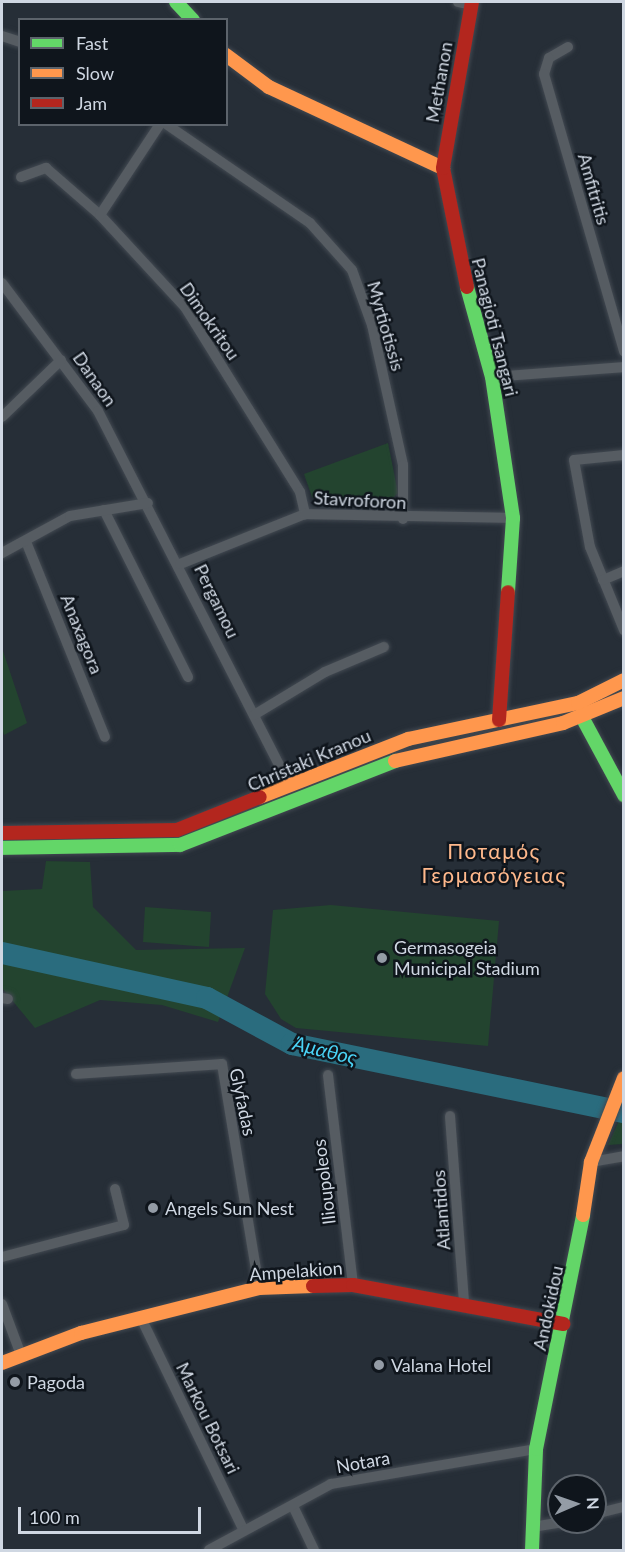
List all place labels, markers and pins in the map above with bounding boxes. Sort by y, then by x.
place label: Germasogeia Municipal Stadium [394,937,540,980]
marker: Germasogeia Municipal Stadium [375,951,389,965]
place label: Angels Sun Nest [165,1197,294,1219]
marker: Angels Sun Nest [146,1201,160,1215]
place label: Valana Hotel [391,1354,491,1376]
marker: Valana Hotel [372,1358,386,1372]
place label: Pagoda [27,1371,85,1393]
marker: Pagoda [8,1375,22,1389]

